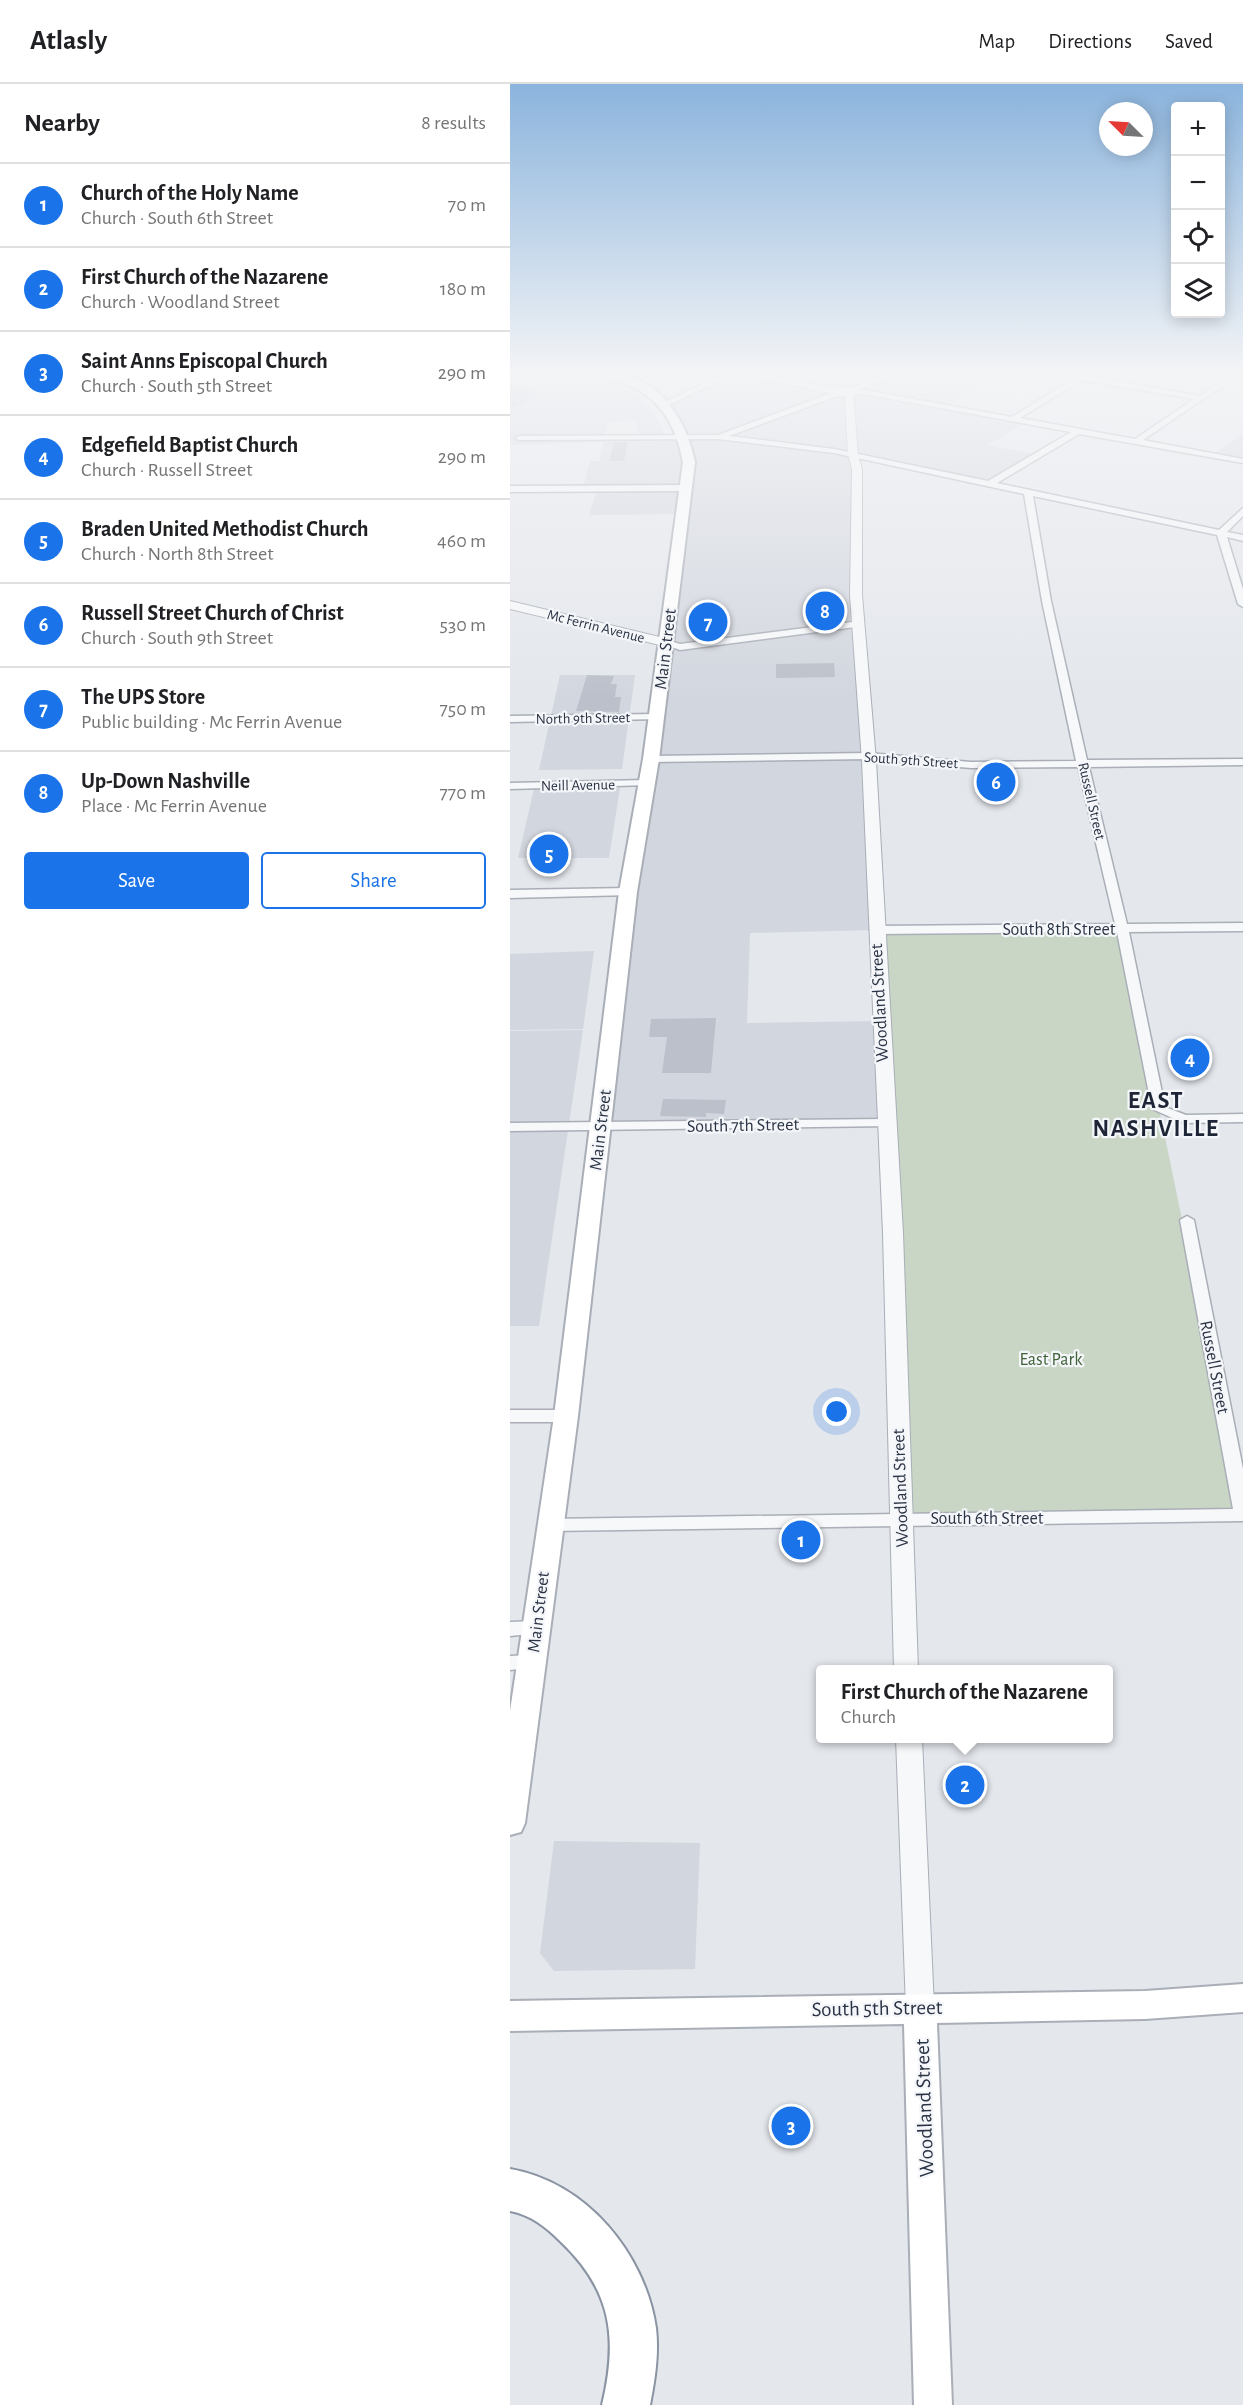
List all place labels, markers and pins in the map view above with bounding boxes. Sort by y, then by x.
pin: 8 [806,588,844,634]
pin: 7 [688,600,728,644]
pin: 6 [976,760,1016,804]
pin: 5 [530,832,568,876]
pin: 4 [1170,1036,1210,1080]
pin: 1 [782,1518,820,1562]
pin: 2 [946,1762,984,1808]
pin: 3 [772,2104,810,2148]

